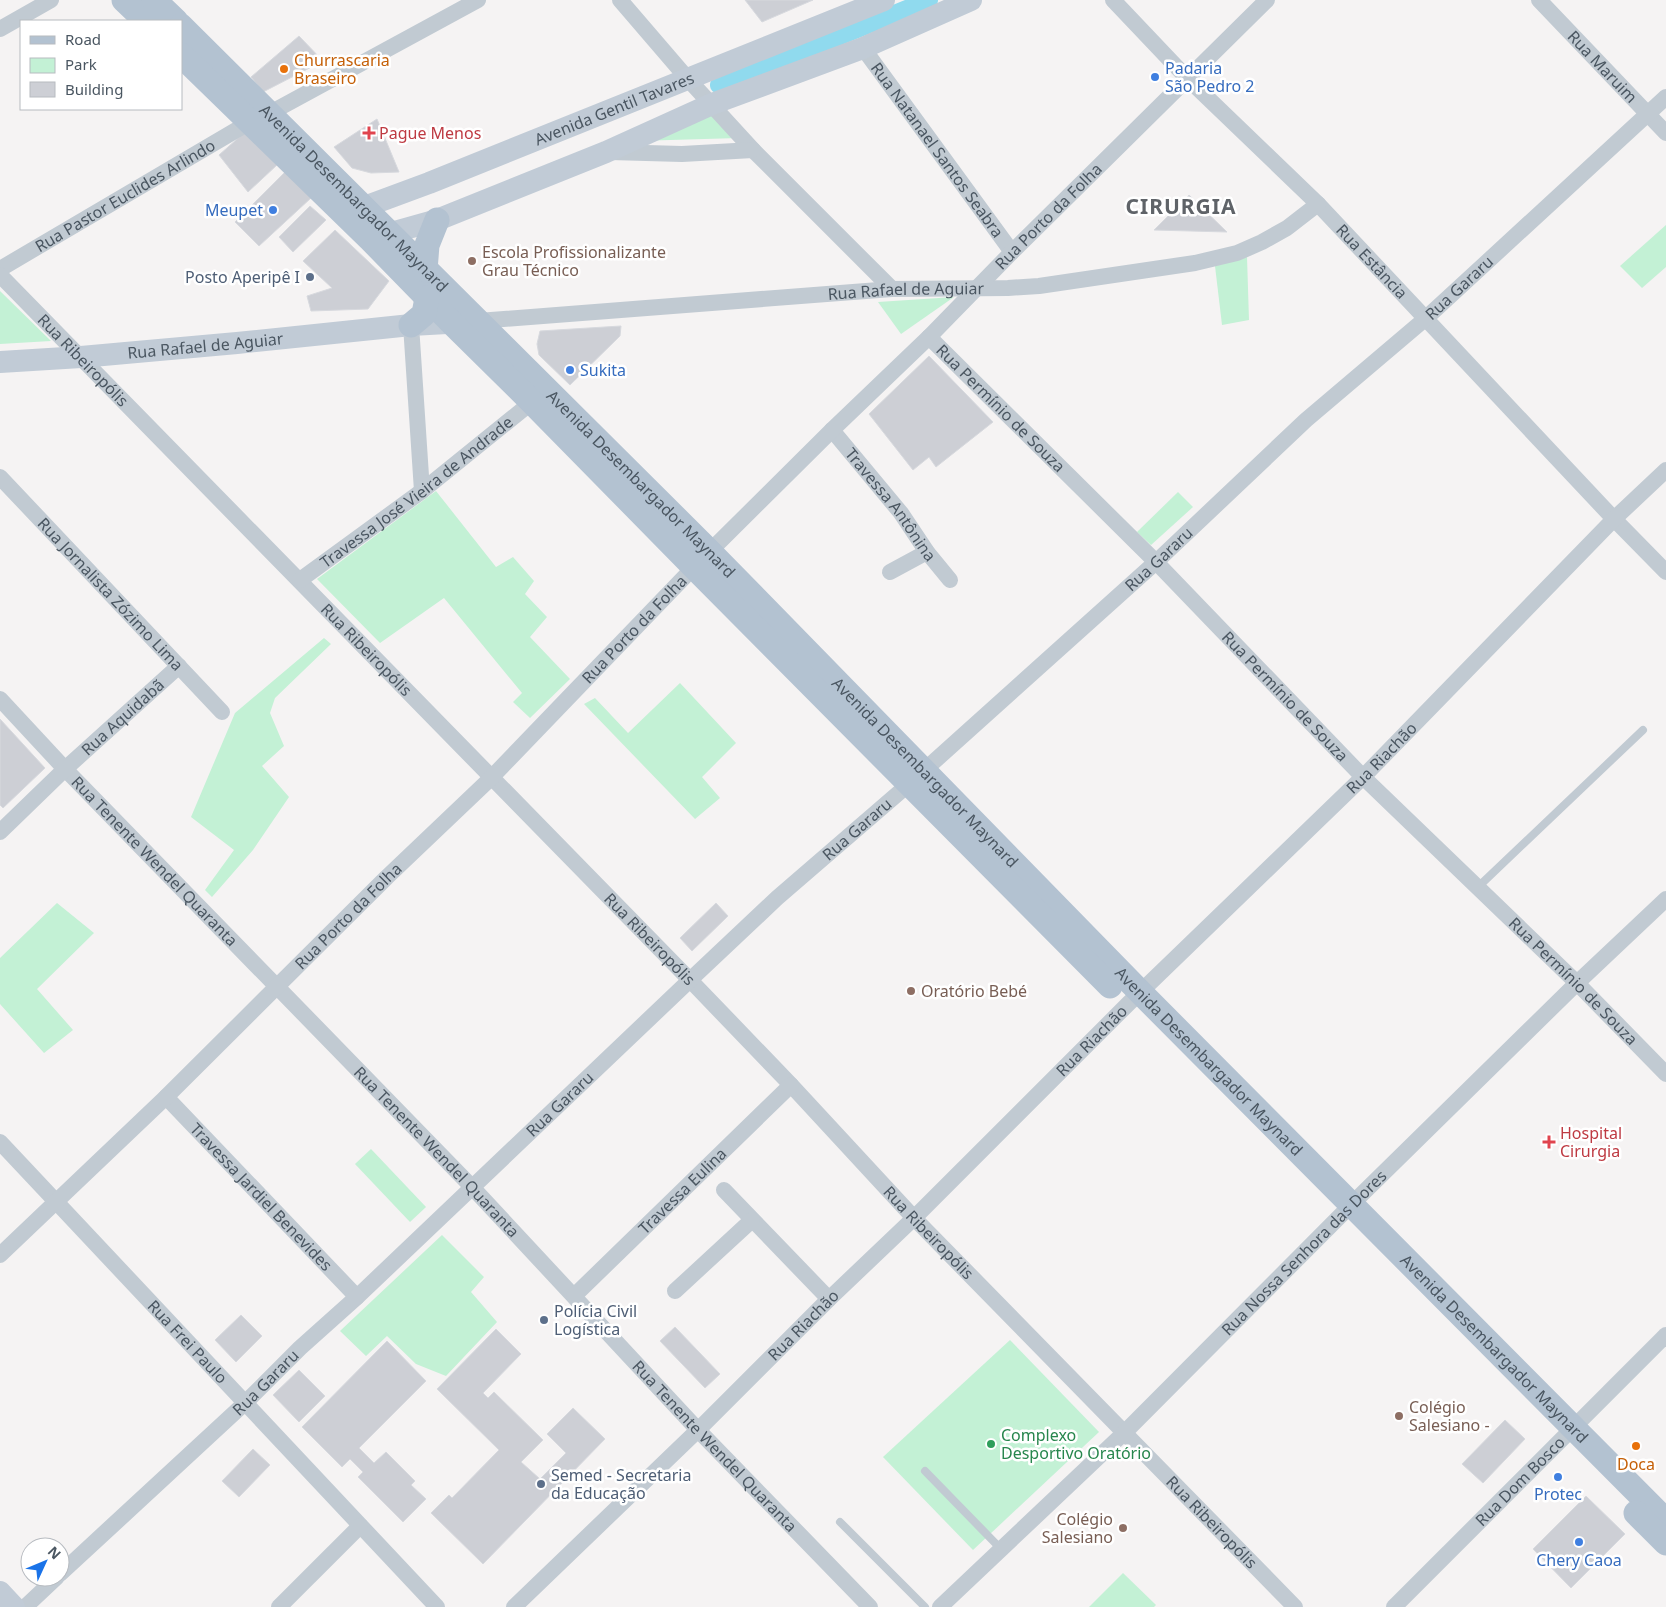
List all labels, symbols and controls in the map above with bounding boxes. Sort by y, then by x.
legend [20,20,182,110]
street label: Rua Maruim [1563,26,1642,107]
text: Road [65,29,101,49]
place label: Churrascaria Braseiro [294,49,390,89]
text: Park [65,54,97,74]
place label: Padaria São Pedro 2 [1165,57,1254,97]
street label: Rua Natanael Santos Seabra [866,58,1009,242]
marker: Churrascaria Braseiro [278,63,290,75]
street label: Avenida Gentil Tavares [531,67,697,150]
marker: Padaria São Pedro 2 [1149,71,1161,83]
text: Building [65,79,123,99]
street label: Avenida Desembargador Maynard [255,99,453,297]
place label: Pague Menos [379,122,481,144]
marker: Pague Menos [363,127,375,139]
street label: Rua Pastor Euclides Arlindo [31,134,219,257]
street label: Rua Porto da Folha [990,158,1107,274]
district label: CIRURGIA [1126,192,1236,220]
place label: Meupet [205,199,263,221]
marker: Meupet [267,204,279,216]
street label: Rua Estância [1331,219,1412,304]
place label: Escola Profissionalizante Grau Técnico [482,241,666,281]
street label: Rua Gararu [1420,251,1498,325]
marker: Escola Profissionalizante Grau Técnico [466,255,478,267]
place label: Posto Aperipê I [185,266,300,288]
marker: Posto Aperipê I [304,271,316,283]
street label: Rua Rafael de Aguiar [827,277,985,305]
street label: Rua Ribeiropólis [33,309,134,411]
street label: Rua Rafael de Aguiar [126,327,285,364]
street label: Rua Permínio de Souza [931,339,1070,477]
place label: Sukita [580,359,626,381]
marker: Sukita [564,364,576,376]
street label: Avenida Desembargador Maynard [542,385,740,583]
street label: Travessa José Vieira de Andrade [316,411,517,573]
street label: Travessa Antônina [840,443,941,566]
street label: Rua Jornalista Zózimo Lima [33,513,188,675]
street label: Rua Gararu [1120,522,1197,596]
street label: Rua Porto da Folha [577,570,691,688]
street label: Rua Ribeiropólis [316,598,417,701]
street label: Rua Permínio de Souza [1217,626,1353,766]
street label: Avenida Desembargador Maynard [827,672,1023,872]
street label: Rua Aquidabã [76,674,169,760]
street label: Rua Riachão [1341,717,1422,798]
street label: Rua Tenente Wendel Quaranta [67,771,243,951]
street label: Rua Gararu [817,793,896,865]
street label: Rua Porto da Folha [290,858,406,974]
street label: Rua Ribeiropólis [599,888,700,990]
street label: Rua Permínio de Souza [1504,912,1643,1050]
street label: Avenida Desembargador Maynard [1110,962,1308,1161]
place label: Oratório Bebé [921,980,1027,1002]
marker: Oratório Bebé [905,985,917,997]
street label: Rua Riachão [1051,1000,1132,1081]
street label: Rua Tenente Wendel Quaranta [349,1061,524,1242]
street label: Rua Gararu [521,1067,598,1141]
street label: Travessa Jardiel Benevides [185,1118,337,1276]
place label: Hospital Cirurgia [1560,1122,1622,1162]
marker: Hospital Cirurgia [1542,1135,1556,1149]
street label: Travessa Eulina [633,1143,731,1239]
street label: Rua Nossa Senhora das Dores [1217,1165,1391,1340]
street label: Rua Ribeiropólis [879,1181,979,1284]
street label: Avenida Desembargador Maynard [1396,1249,1593,1448]
street label: Rua Riachão [763,1284,844,1365]
street label: Rua Frei Paulo [143,1295,232,1388]
place label: Polícia Civil Logística [554,1300,637,1340]
marker: Polícia Civil Logística [538,1314,550,1326]
street label: Rua Gararu [228,1344,304,1420]
street label: Rua Tenente Wendel Quaranta [628,1355,802,1537]
place label: Colégio Salesiano - [1409,1396,1490,1436]
marker: Colégio Salesiano - [1393,1410,1405,1422]
place label: Complexo Desportivo Oratório [1001,1424,1151,1464]
street label: Rua Dom Bosco [1470,1431,1570,1531]
marker: Complexo Desportivo Oratório [985,1438,997,1450]
marker: Doca [1630,1440,1642,1452]
place label: Doca [1617,1453,1655,1475]
place label: Semed - Secretaria da Educação [551,1464,691,1504]
street label: Rua Ribeiropólis [1161,1471,1262,1573]
marker: Protec [1552,1471,1564,1483]
marker: Semed - Secretaria da Educação [535,1478,547,1490]
place label: Protec [1534,1483,1582,1505]
place label: Colégio Salesiano [1042,1508,1113,1548]
marker: Colégio Salesiano [1117,1522,1129,1534]
marker: Chery Caoa [1573,1536,1585,1548]
north arrow [20,1537,70,1587]
text: N [44,1542,66,1563]
place label: Chery Caoa [1536,1549,1622,1571]

